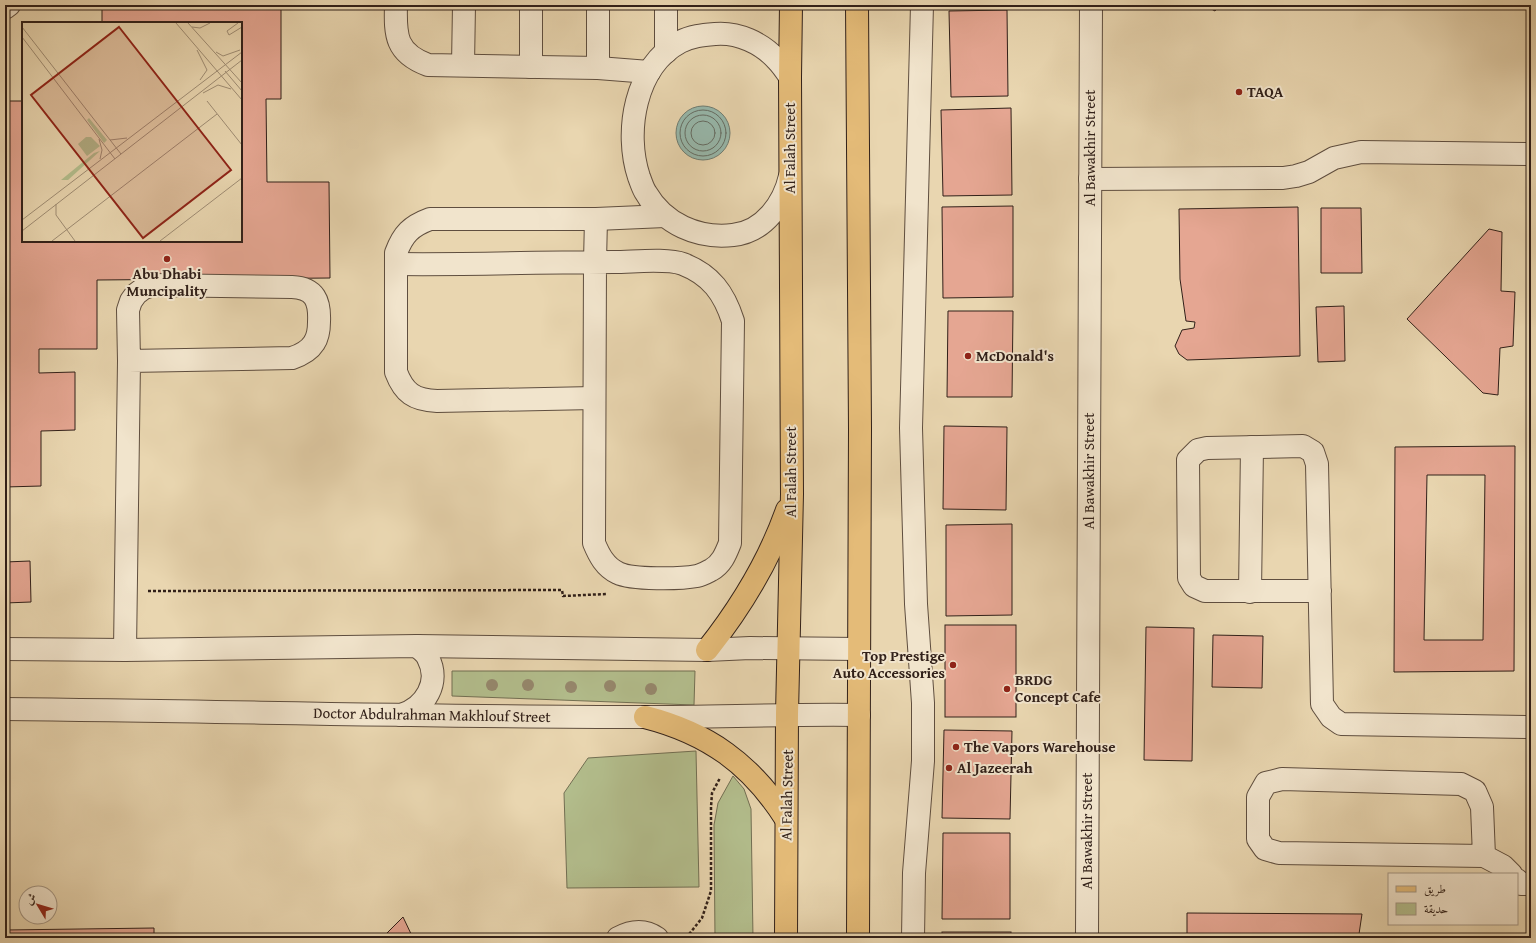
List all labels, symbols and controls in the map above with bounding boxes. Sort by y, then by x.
inset map [22,22,242,242]
place label: TAQA [1247,81,1284,102]
marker: TAQA [1234,87,1244,97]
street label: Al Bawakhir Street [1079,89,1100,207]
street label: Al Falah Street [779,102,800,194]
marker: Abu Dhabi Muncipality [162,254,172,264]
place label: Abu Dhabi Muncipality [127,263,208,301]
place label: McDonald's [976,345,1054,366]
marker: McDonald's [963,351,973,361]
street label: Al Bawakhir Street [1078,412,1099,530]
street label: Al Falah Street [780,426,801,518]
place label: Top Prestige Auto Accessories [833,645,945,683]
marker: Top Prestige Auto Accessories [948,660,958,670]
place label: BRDG Concept Cafe [1015,669,1101,707]
marker: BRDG Concept Cafe [1002,684,1012,694]
street label: Doctor Abdulrahman Makhlouf Street [313,702,551,727]
place label: The Vapors Warehouse [964,736,1116,757]
marker: The Vapors Warehouse [951,742,961,752]
street label: Al Falah Street [775,748,798,841]
place label: Al Jazeerah [957,757,1033,778]
marker: Al Jazeerah [944,763,954,773]
street label: Al Bawakhir Street [1076,772,1097,890]
legend [1388,873,1518,925]
text: طريق [1424,880,1446,897]
north arrow [18,885,58,925]
text: ش [20,890,40,908]
text: حديقة [1424,900,1448,917]

